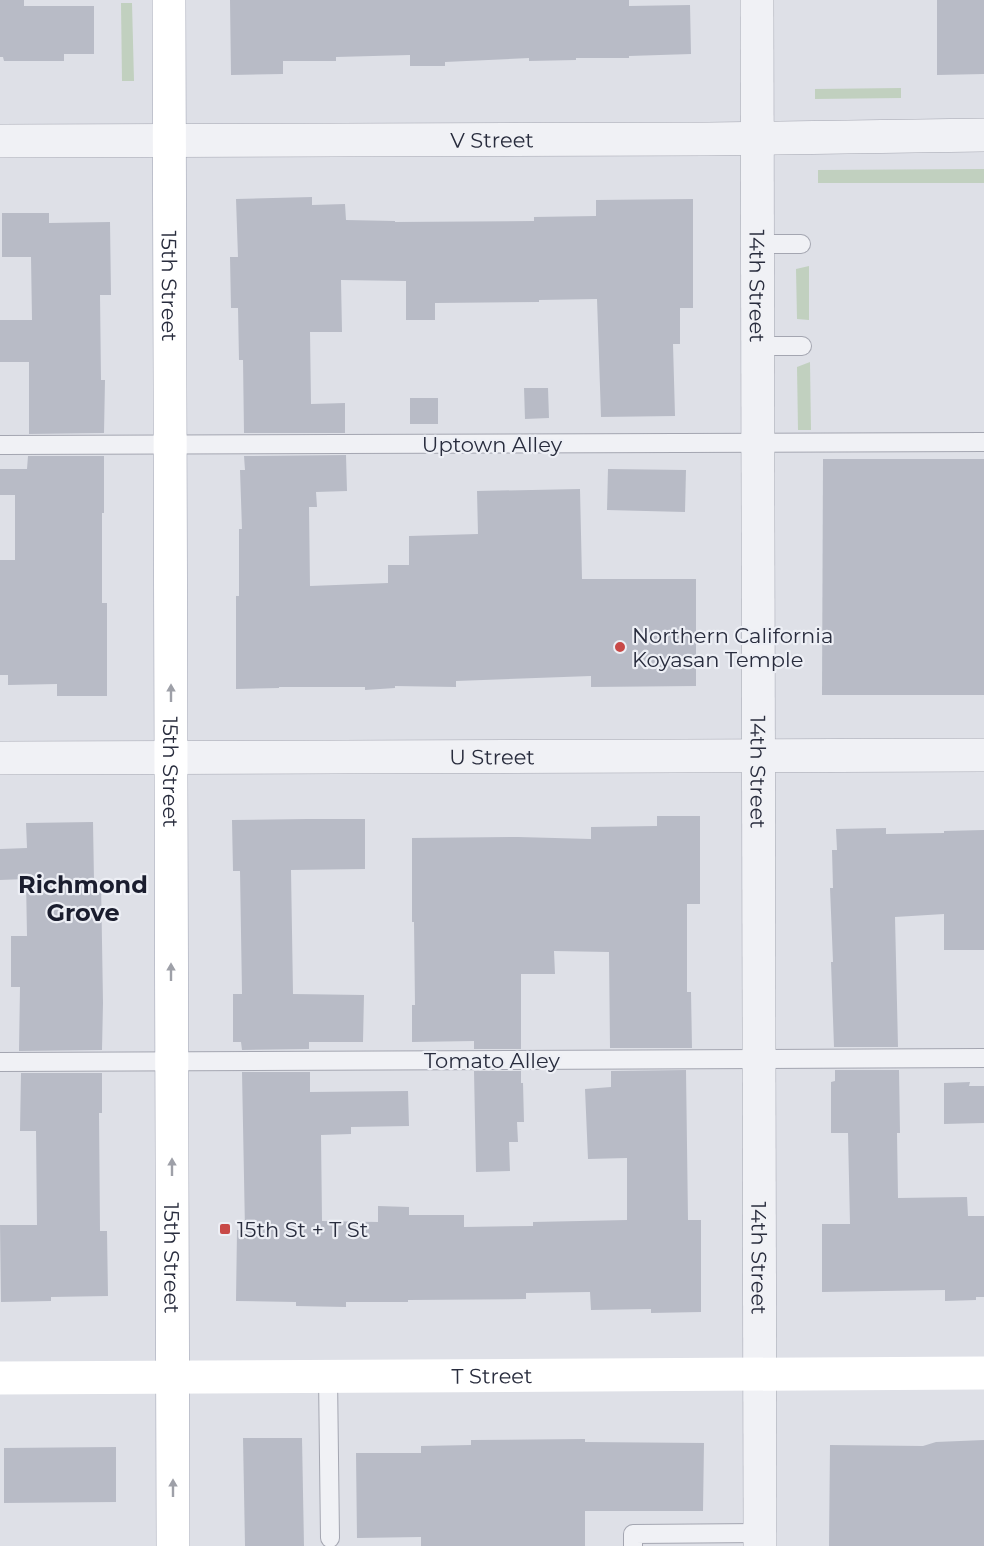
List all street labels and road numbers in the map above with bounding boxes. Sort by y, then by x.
street label: V Street [450,127,534,152]
street label: 14th Street [745,229,770,343]
street label: 15th Street [157,230,182,342]
street label: Uptown Alley [422,432,563,457]
street label: 14th Street [746,715,771,829]
street label: 15th Street [158,716,184,828]
street label: U Street [449,744,535,769]
street label: Tomato Alley [424,1048,561,1073]
street label: 14th Street [747,1201,772,1315]
street label: 15th Street [160,1202,185,1314]
street label: T Street [451,1363,533,1388]

